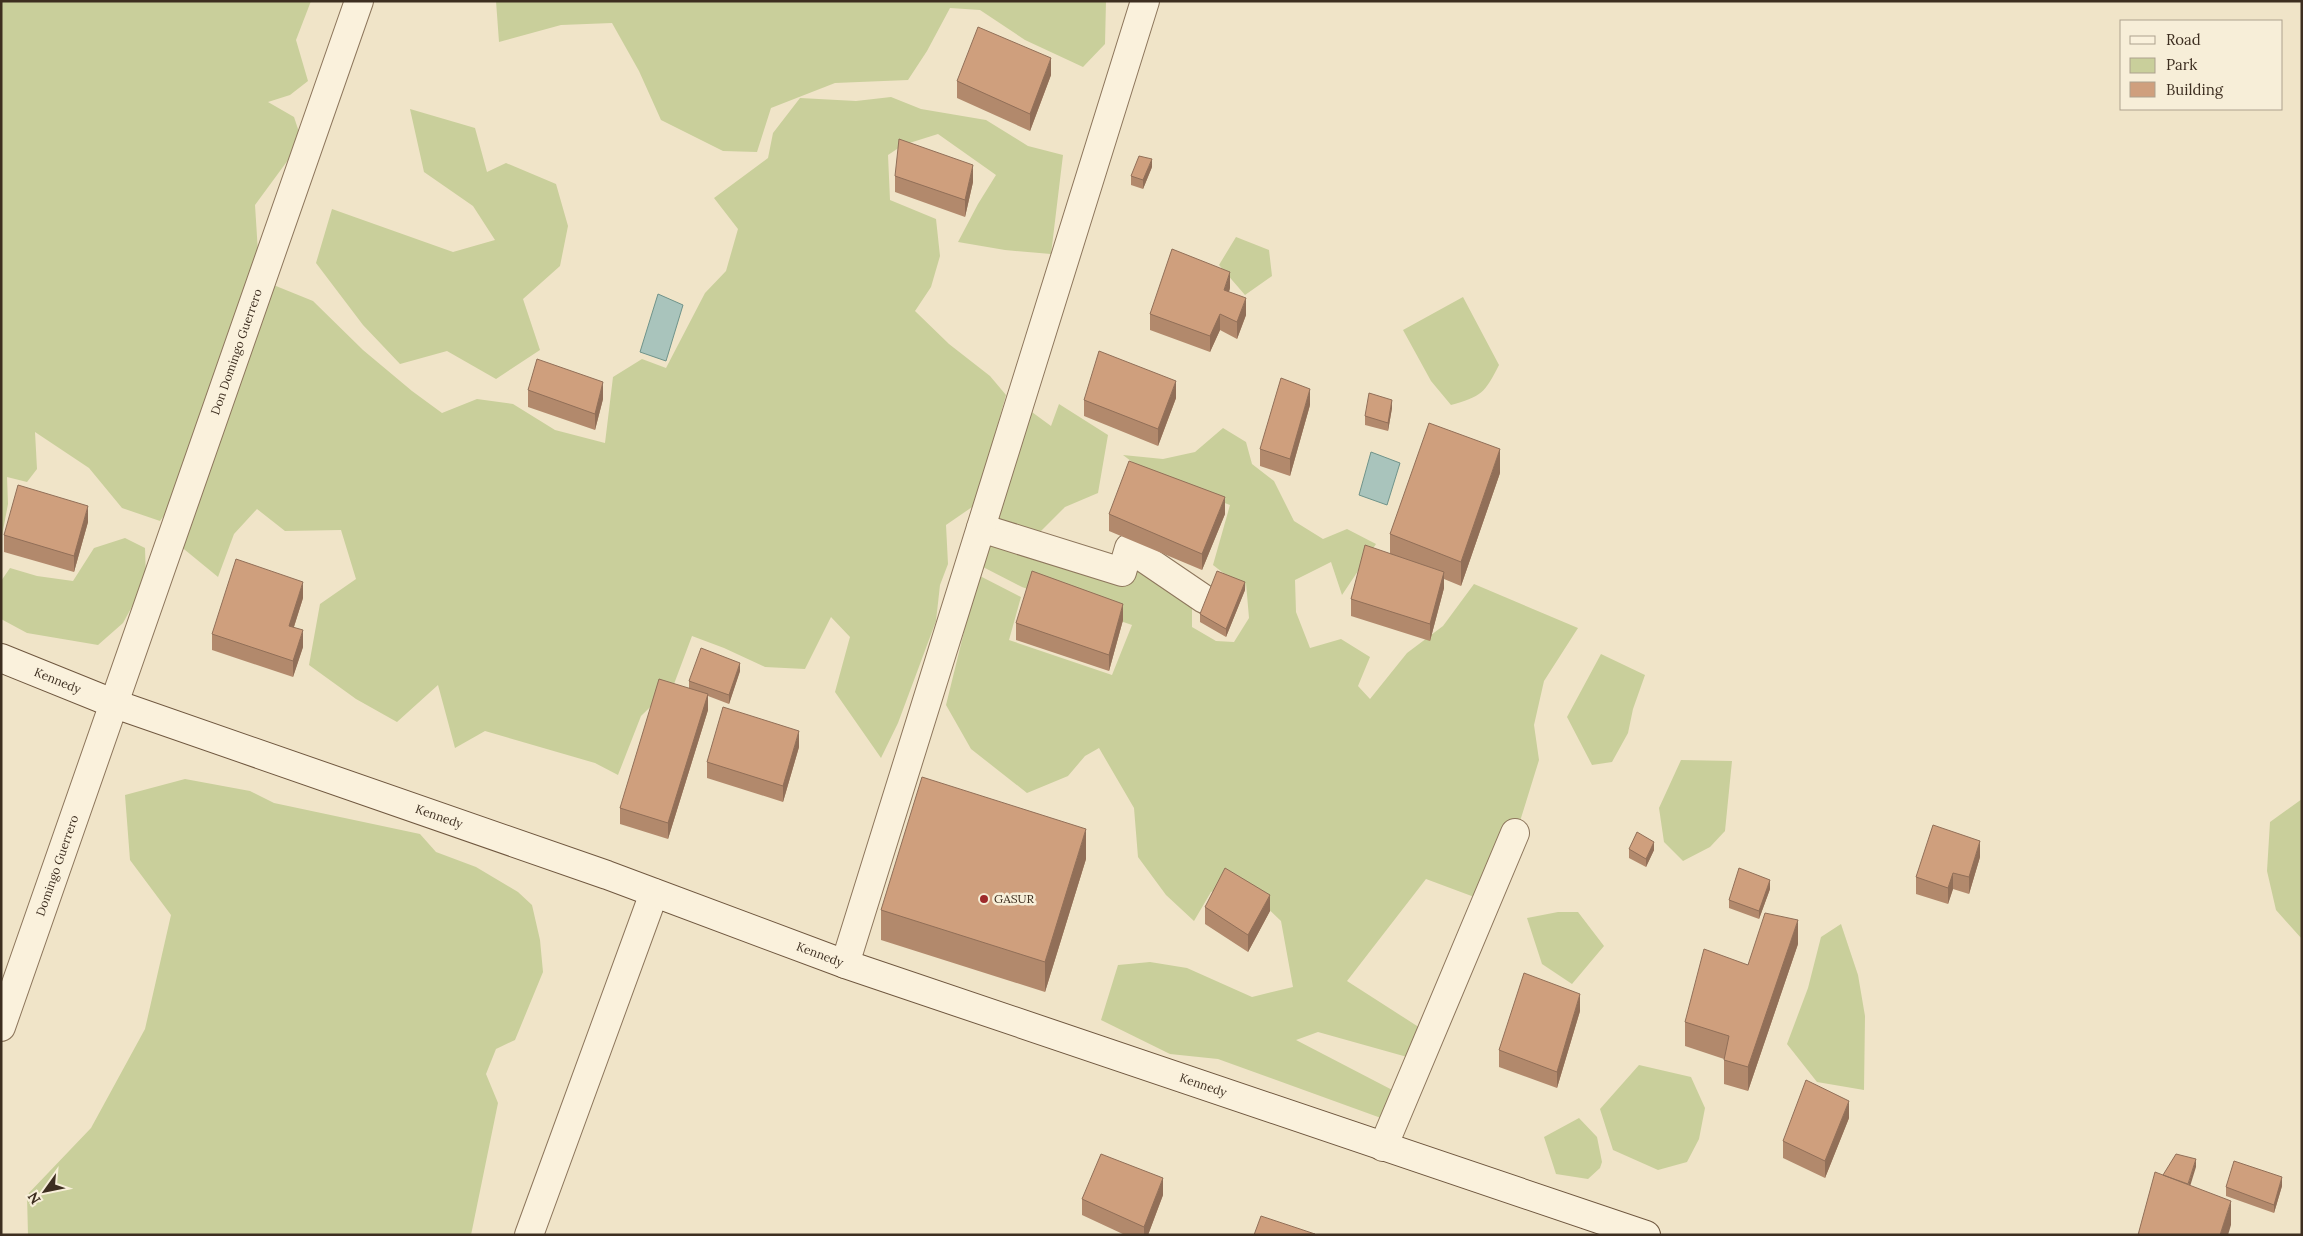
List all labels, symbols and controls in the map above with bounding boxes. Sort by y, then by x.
legend [2120,20,2283,110]
text: Road [2166,30,2201,49]
text: Park [2166,55,2197,74]
text: Building [2166,80,2224,99]
street label: Don Domingo Guerrero [207,287,265,417]
street label: Kennedy [32,664,84,697]
street label: Kennedy [414,801,465,832]
street label: Domingo Guerrero [32,813,81,918]
place label: GASUR [994,891,1034,906]
marker: GASUR [978,893,990,905]
street label: Kennedy [794,938,846,970]
street label: Kennedy [1178,1070,1230,1100]
north arrow [20,1166,70,1216]
text: N [24,1188,45,1208]

